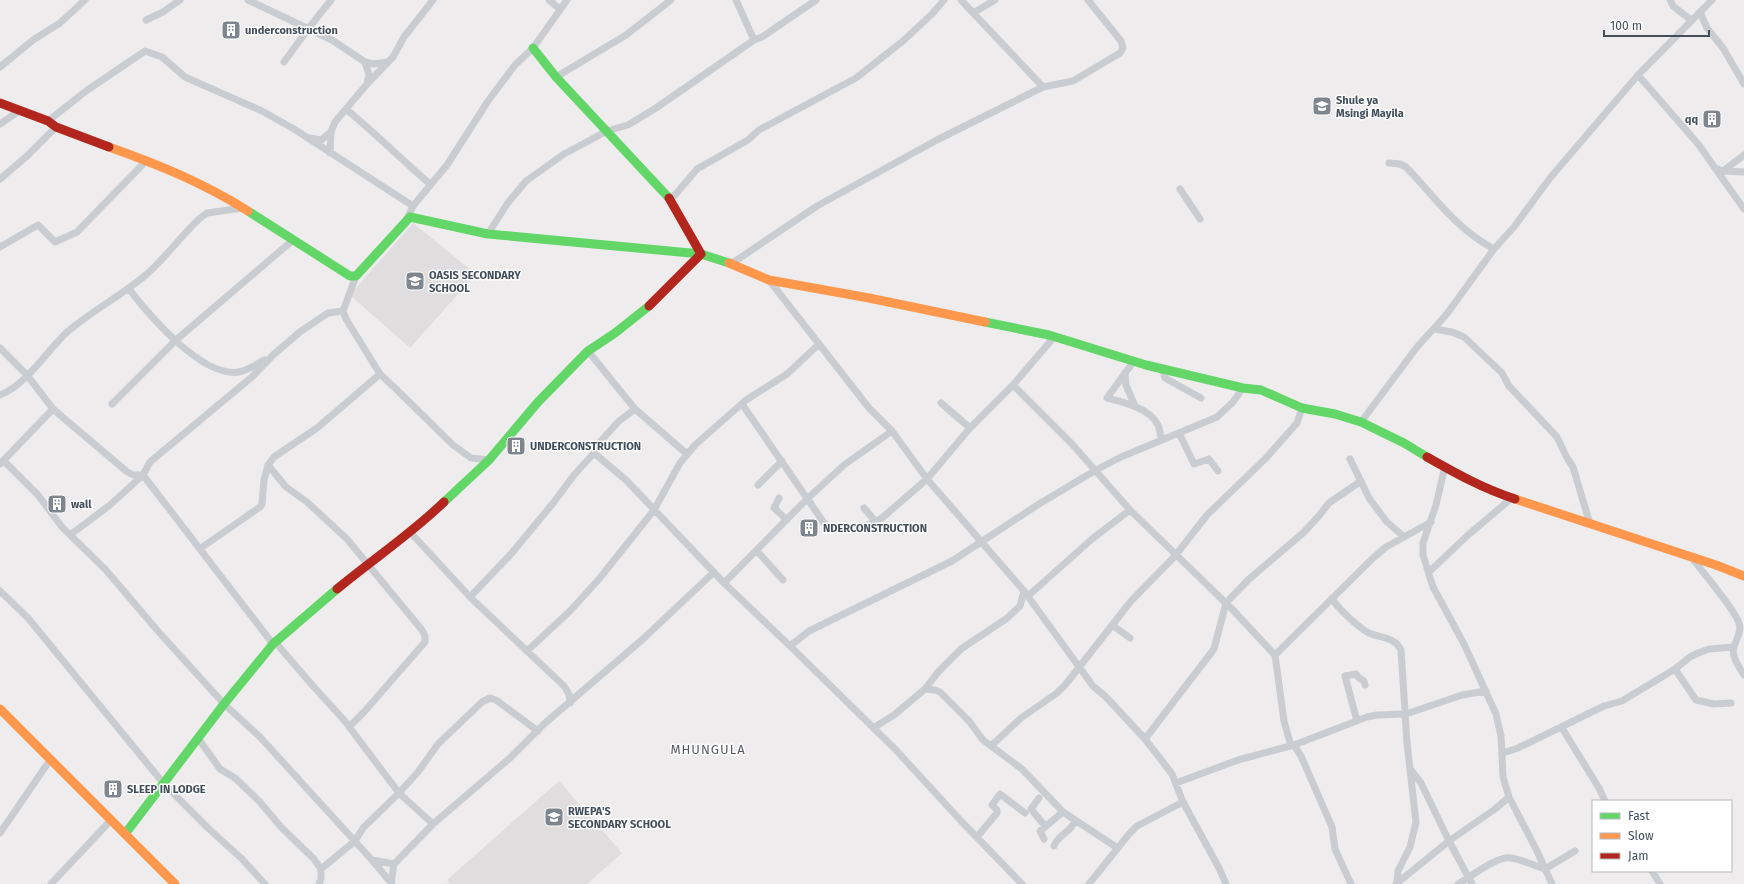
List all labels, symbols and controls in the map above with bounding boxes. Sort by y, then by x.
scale bar [1604,12,1709,38]
building icon: underconstruction [220,19,242,41]
text: 100 m [1610,19,1642,33]
place label: underconstruction [245,24,338,37]
place label: Shule ya Msingi Mayila [1336,94,1404,120]
school or university icon: Shule ya Msingi Mayila [1311,95,1333,117]
building icon: qq [1701,108,1723,130]
place label: qq [1685,113,1698,126]
place label: OASIS SECONDARY SCHOOL [429,269,521,295]
school or university icon: OASIS SECONDARY SCHOOL [404,270,426,292]
building icon: UNDERCONSTRUCTION [505,435,527,457]
place label: UNDERCONSTRUCTION [530,440,641,453]
building icon: wall [46,493,68,515]
place label: wall [71,498,92,511]
building icon: NDERCONSTRUCTION [798,517,820,539]
place label: NDERCONSTRUCTION [823,522,927,535]
district label: MHUNGULA [670,742,746,757]
building icon: SLEEP IN LODGE [102,778,124,800]
place label: SLEEP IN LODGE [127,783,206,796]
legend [1592,800,1732,872]
place label: RWEPA'S SECONDARY SCHOOL [568,805,671,831]
school or university icon: RWEPA'S SECONDARY SCHOOL [543,806,565,828]
text: Fast [1628,809,1650,823]
text: Slow [1628,829,1654,843]
text: Jam [1628,849,1648,863]

